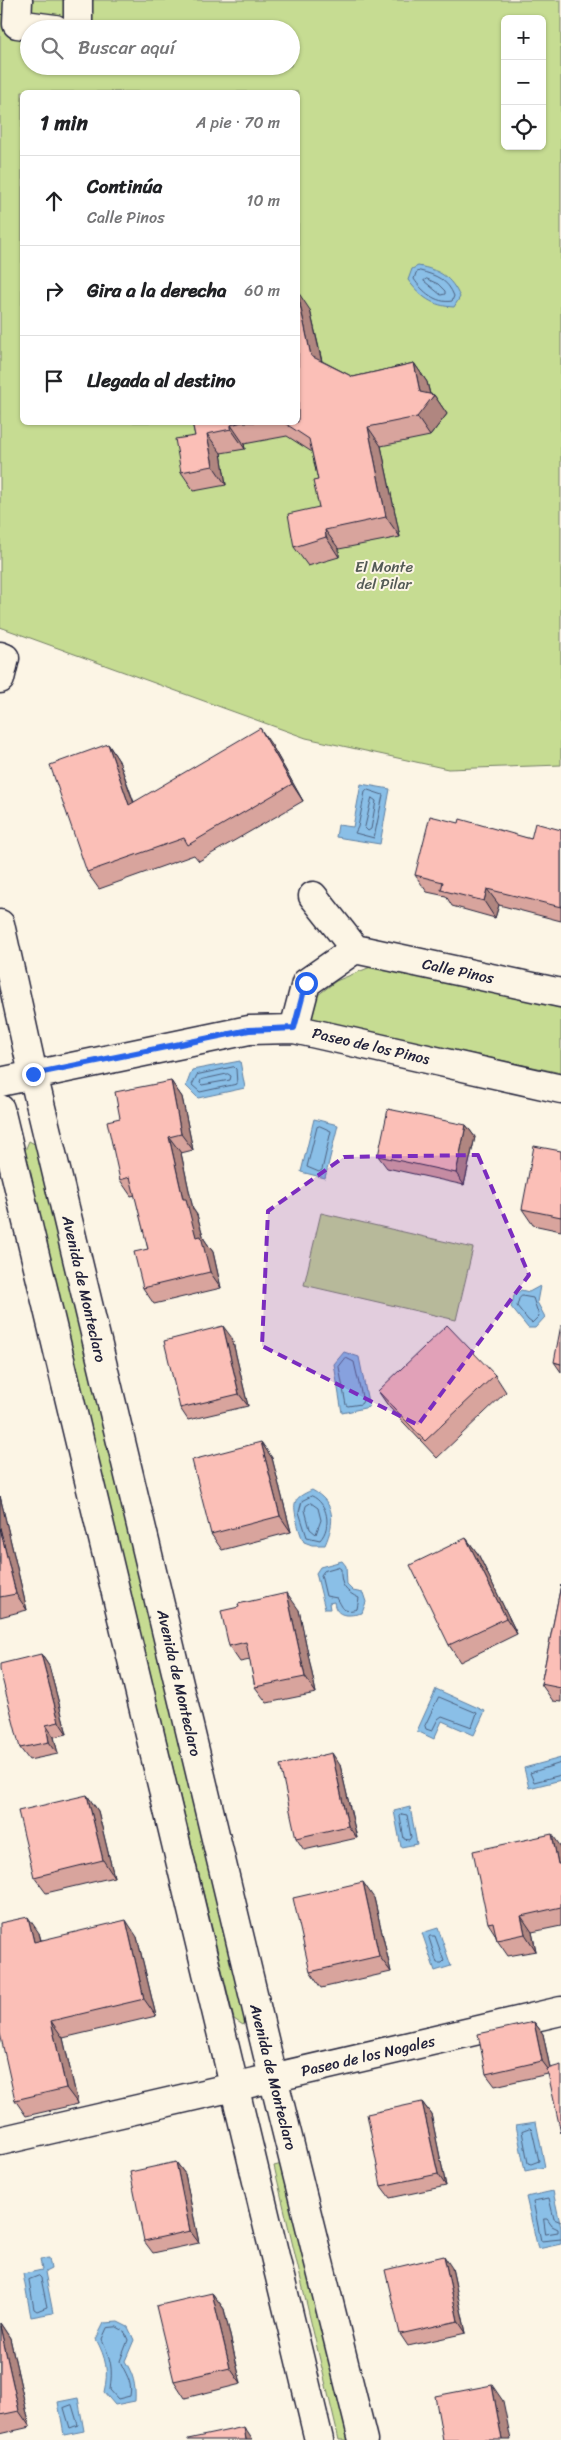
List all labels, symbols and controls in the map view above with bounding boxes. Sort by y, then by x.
map controls [501,15,546,150]
button: + [501,15,546,60]
search box [20,20,300,75]
text: Buscar aquí [78,31,175,64]
icon: search [38,34,66,62]
button: − [501,60,546,105]
text: 1 min [40,104,88,142]
button: locate [501,105,546,150]
text: A pie · 70 m [196,108,280,137]
text: Continúa [87,170,162,203]
text: 10 m [247,186,280,215]
icon: ahead [40,187,68,215]
text: Calle Pinos [87,203,165,232]
text: Gira a la derecha [87,274,226,307]
text: 60 m [244,276,280,305]
icon: right [40,277,68,305]
text: Llegada al destino [87,364,236,397]
icon: arrive [40,367,68,395]
park label: El Monte del Pilar [355,554,413,597]
street label: Calle Pinos [420,951,496,991]
route start [295,972,318,995]
street label: Paseo de los Pinos [310,1020,433,1072]
route end [22,1063,45,1086]
street label: Avenida de Monteclaro [54,1212,114,1365]
street label: Avenida de Monteclaro [149,1606,209,1759]
street label: Avenida de Monteclaro [242,2000,304,2153]
street label: Paseo de los Nogales [299,2028,438,2084]

